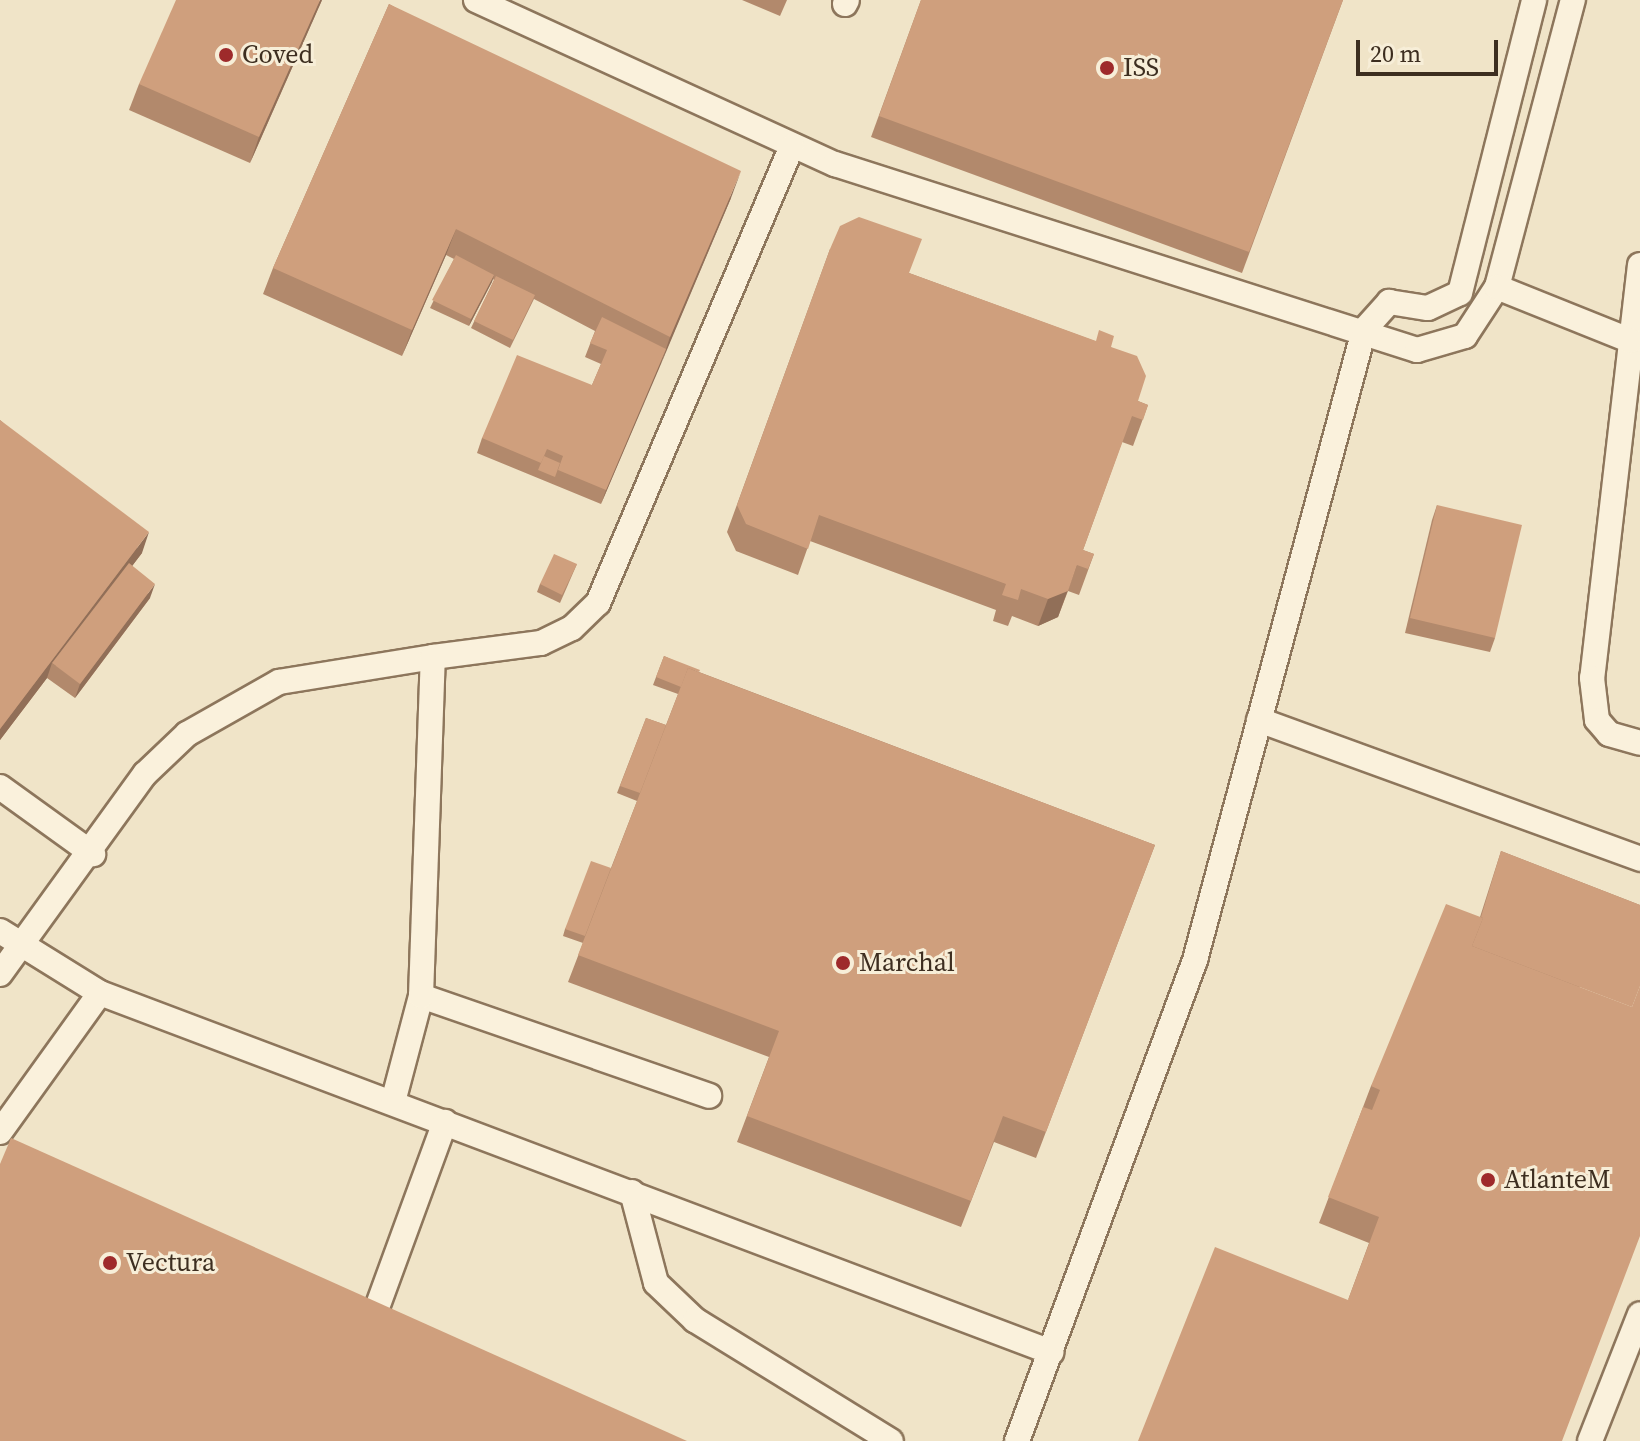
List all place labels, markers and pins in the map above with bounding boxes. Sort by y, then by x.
place label: Coved [242,39,313,71]
marker: Coved [217,46,235,64]
place label: ISS [1123,52,1159,84]
marker: ISS [1098,59,1116,77]
place label: Marchal [859,947,955,979]
marker: Marchal [834,954,852,972]
place label: AtlanteM [1504,1164,1611,1196]
marker: AtlanteM [1479,1171,1497,1189]
place label: Vectura [126,1247,215,1279]
marker: Vectura [101,1254,119,1272]

